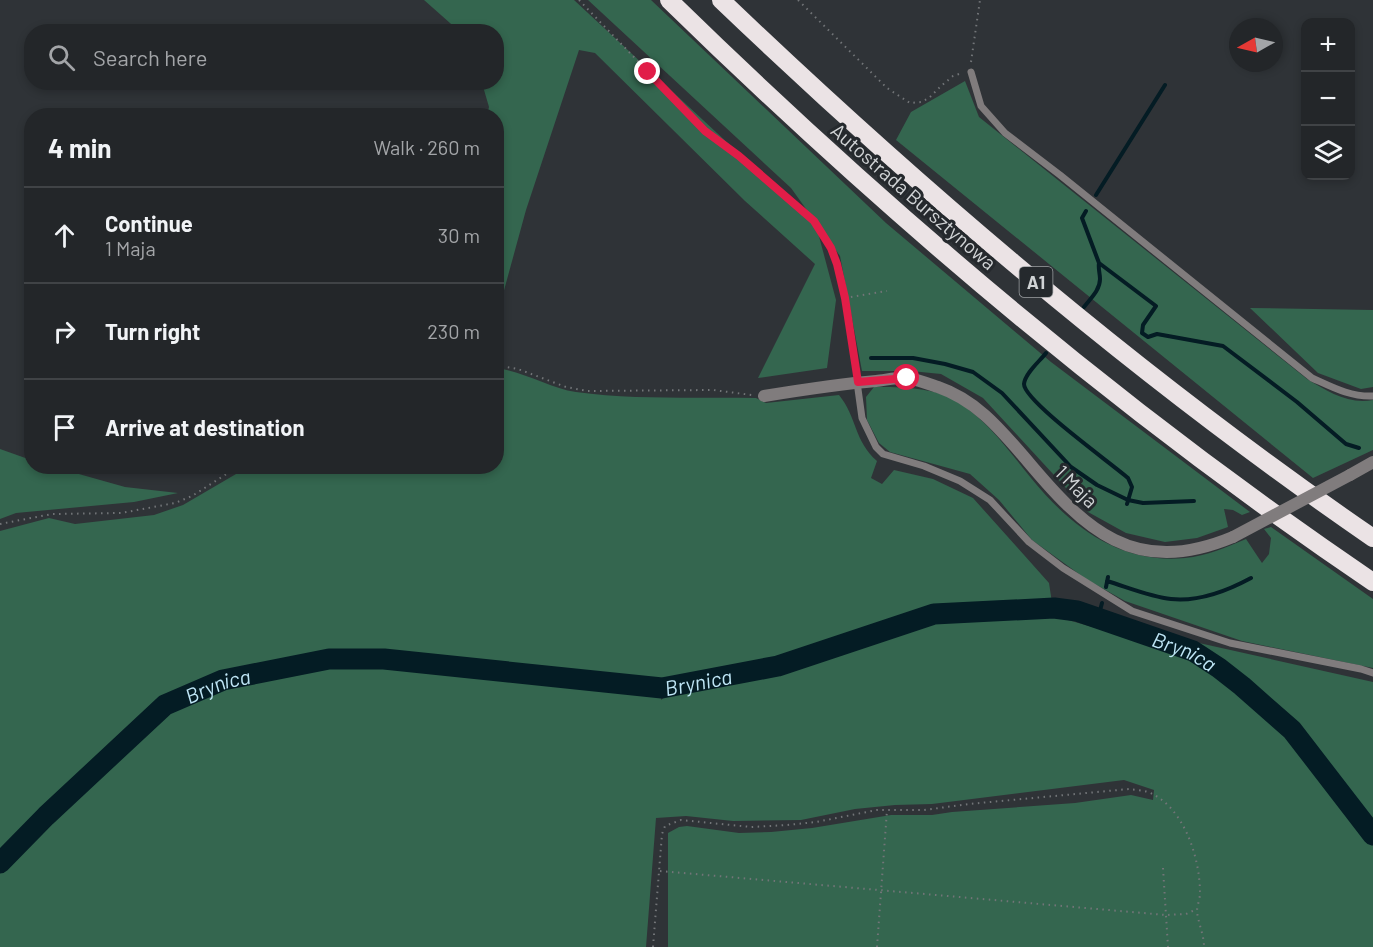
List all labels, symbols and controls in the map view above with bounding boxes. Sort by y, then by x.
north arrow [1229,18,1283,72]
map controls [1301,18,1355,180]
button: + [1301,18,1355,72]
search box [24,24,504,90]
icon: search [45,41,78,74]
text: Search here [93,44,207,70]
route end [634,58,660,84]
button: − [1301,72,1355,126]
street label: Autostrada Bursztynowa [827,118,1001,274]
button: layers [1301,126,1355,180]
text: 4 min [48,132,112,163]
text: Walk · 260 m [373,135,480,159]
text: Continue [105,210,193,236]
icon: ahead [48,219,81,252]
text: 30 m [438,223,480,247]
text: 1 Maja [105,236,156,260]
road number: A1 [1020,267,1052,297]
icon: right [48,315,81,348]
text: Turn right [105,318,200,344]
text: 230 m [427,319,480,343]
route start [893,364,919,390]
icon: arrive [48,411,81,444]
text: Arrive at destination [105,414,304,440]
street label: 1 Maja [1051,460,1103,512]
water label: Brynica [1149,626,1222,676]
water label: Brynica [181,662,252,708]
water label: Brynica [662,663,734,700]

